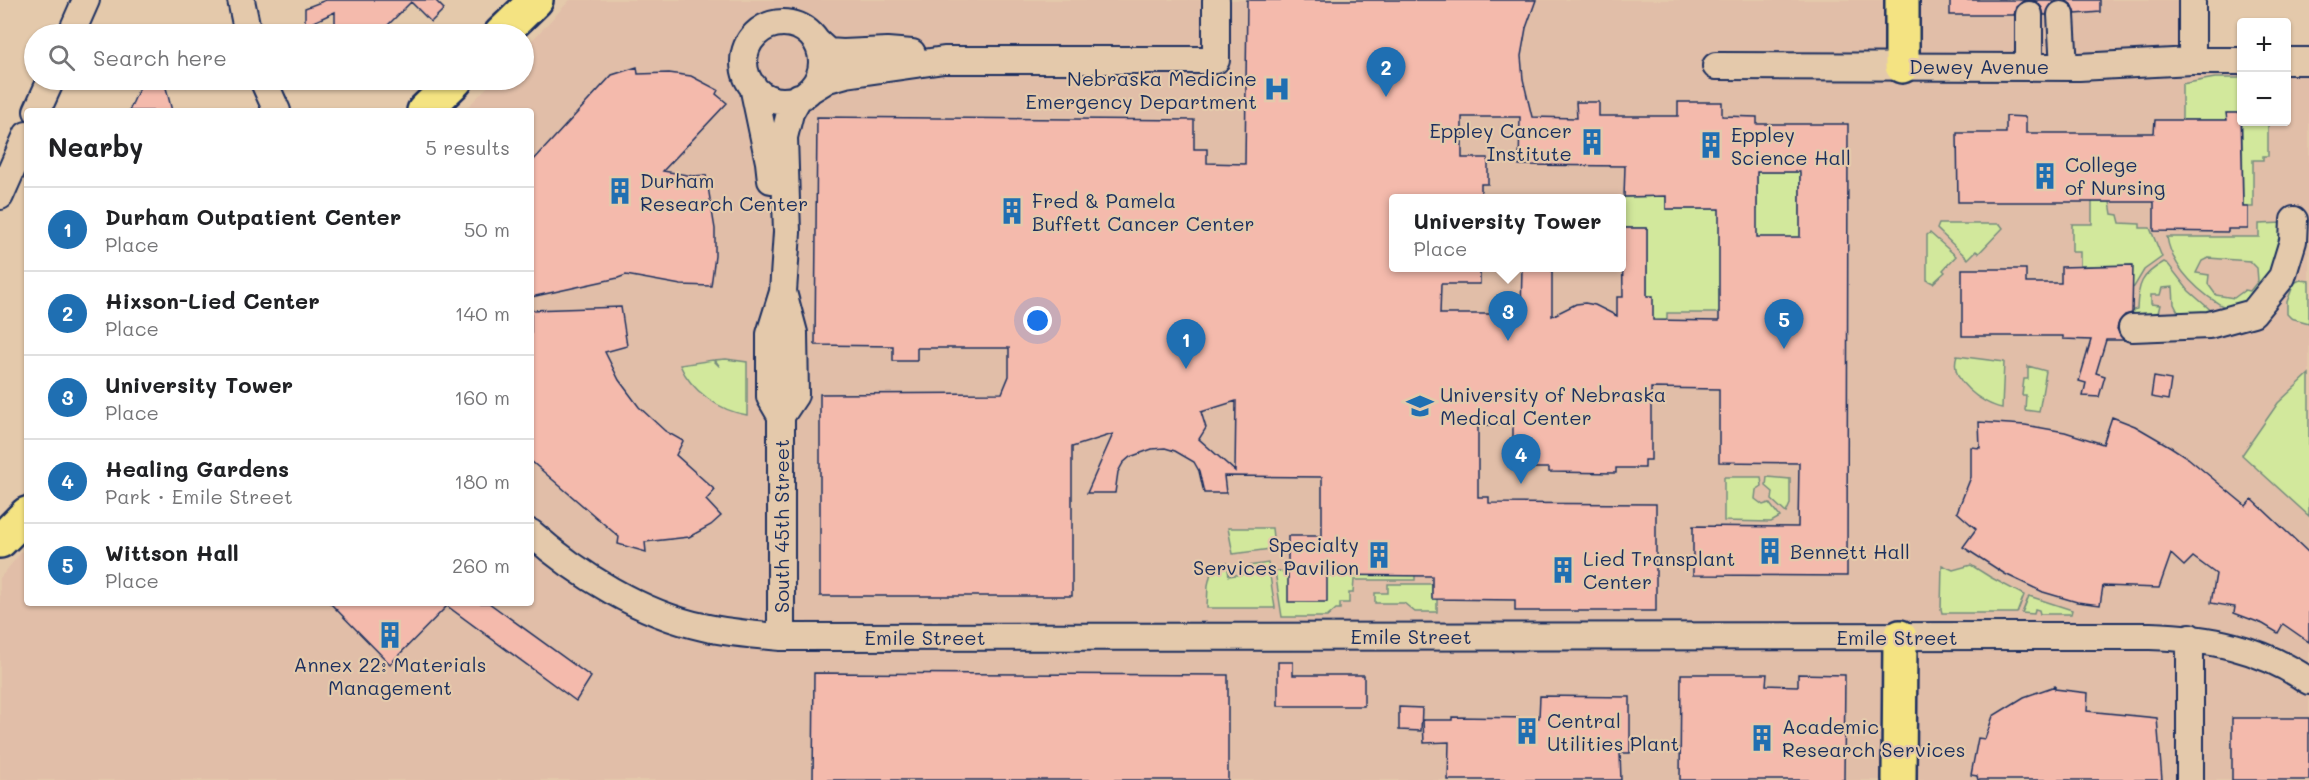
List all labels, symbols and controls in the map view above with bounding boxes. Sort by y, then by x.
map controls [2237,18,2291,126]
button: + [2237,18,2291,72]
search box [24,24,534,90]
icon: search [45,41,78,74]
text: Search here [93,43,227,72]
pin: 2 [1366,48,1406,97]
street label: Dewey Avenue [1909,53,2049,79]
place label: Nebraska Medicine Emergency Department [1026,65,1257,114]
button: − [2237,72,2291,126]
hospital icon: Nebraska Medicine Emergency Department [1262,74,1292,104]
place label: Eppley Cancer Institute [1430,117,1572,166]
place label: Eppley Science Hall [1731,121,1851,170]
building icon: Eppley Cancer Institute [1577,127,1607,157]
text: Nearby [48,130,143,164]
building icon: Eppley Science Hall [1696,130,1726,160]
text: 5 results [425,134,510,160]
place label: College of Nursing [2065,151,2165,200]
building icon: College of Nursing [2030,161,2060,191]
place label: Durham Research Center [640,167,808,216]
building icon: Durham Research Center [605,176,635,206]
place label: Fred & Pamela Buffett Cancer Center [1032,187,1255,236]
popup [1389,194,1626,272]
building icon: Fred & Pamela Buffett Cancer Center [997,196,1027,226]
text: Durham Outpatient Center [105,202,401,231]
text: University Tower [1413,206,1602,235]
text: 1 [63,216,72,242]
text: 50 m [464,216,510,242]
text: Place [105,231,159,257]
text: Place [1413,235,1467,261]
text: Hixson-Lied Center [105,286,320,315]
pin: 3 [1488,292,1528,341]
text: 2 [62,300,73,326]
text: 140 m [455,300,510,326]
pin: 5 [1764,300,1804,349]
your location [1023,306,1052,335]
text: Place [105,315,159,341]
pin: 1 [1166,320,1206,369]
text: University Tower [105,370,293,399]
place label: University of Nebraska Medical Center [1440,381,1666,430]
text: 3 [62,384,74,410]
text: 160 m [454,384,510,410]
school or university icon: University of Nebraska Medical Center [1405,391,1435,421]
text: Place [105,399,159,425]
pin: 4 [1502,434,1540,484]
street label: South 45th Street [768,439,794,613]
text: Healing Gardens [105,454,289,483]
text: 4 [61,468,74,494]
text: 180 m [454,468,510,494]
text: Park · Emile Street [105,483,293,509]
place label: Specialty Services Pavilion [1193,531,1359,580]
building icon: Bennett Hall [1755,536,1785,566]
text: Wittson Hall [105,538,239,567]
place label: Bennett Hall [1790,538,1910,564]
building icon: Specialty Services Pavilion [1364,540,1394,570]
place label: Lied Transplant Center [1583,545,1735,594]
text: 5 [62,552,73,578]
text: 260 m [452,552,510,578]
building icon: Lied Transplant Center [1548,555,1578,585]
text: Place [105,567,159,593]
building icon: Annex 22: Materials Management [375,620,405,650]
street label: Emile Street [1351,623,1471,649]
street label: Emile Street [865,624,985,650]
street label: Emile Street [1837,624,1957,650]
place label: Annex 22: Materials Management [294,651,486,700]
place label: Central Utilities Plant [1547,707,1679,756]
place label: Academic Research Services [1782,713,1965,762]
building icon: Central Utilities Plant [1512,716,1542,746]
building icon: Academic Research Services [1747,723,1777,753]

